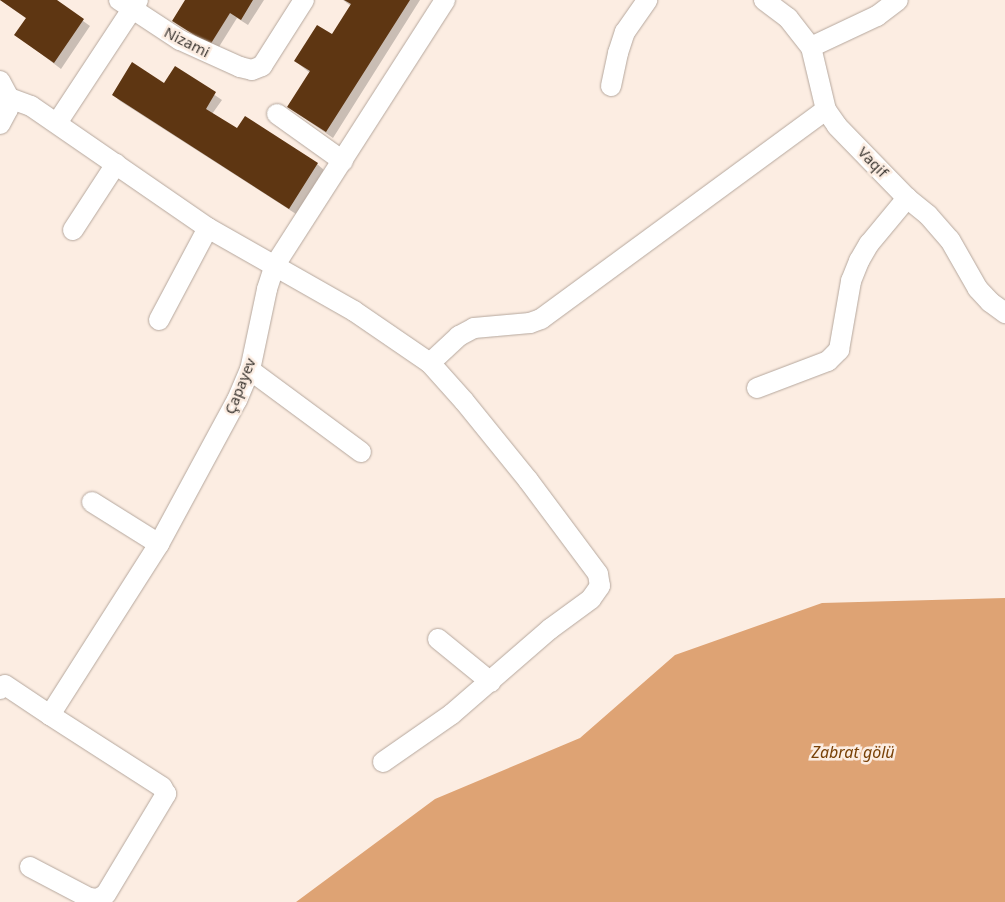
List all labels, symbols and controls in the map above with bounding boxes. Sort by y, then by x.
street label: Nizami [161,23,213,61]
street label: Vaqif [854,143,892,181]
street label: Çapayev [221,355,259,417]
water label: Zabrat gölü [811,742,895,762]

